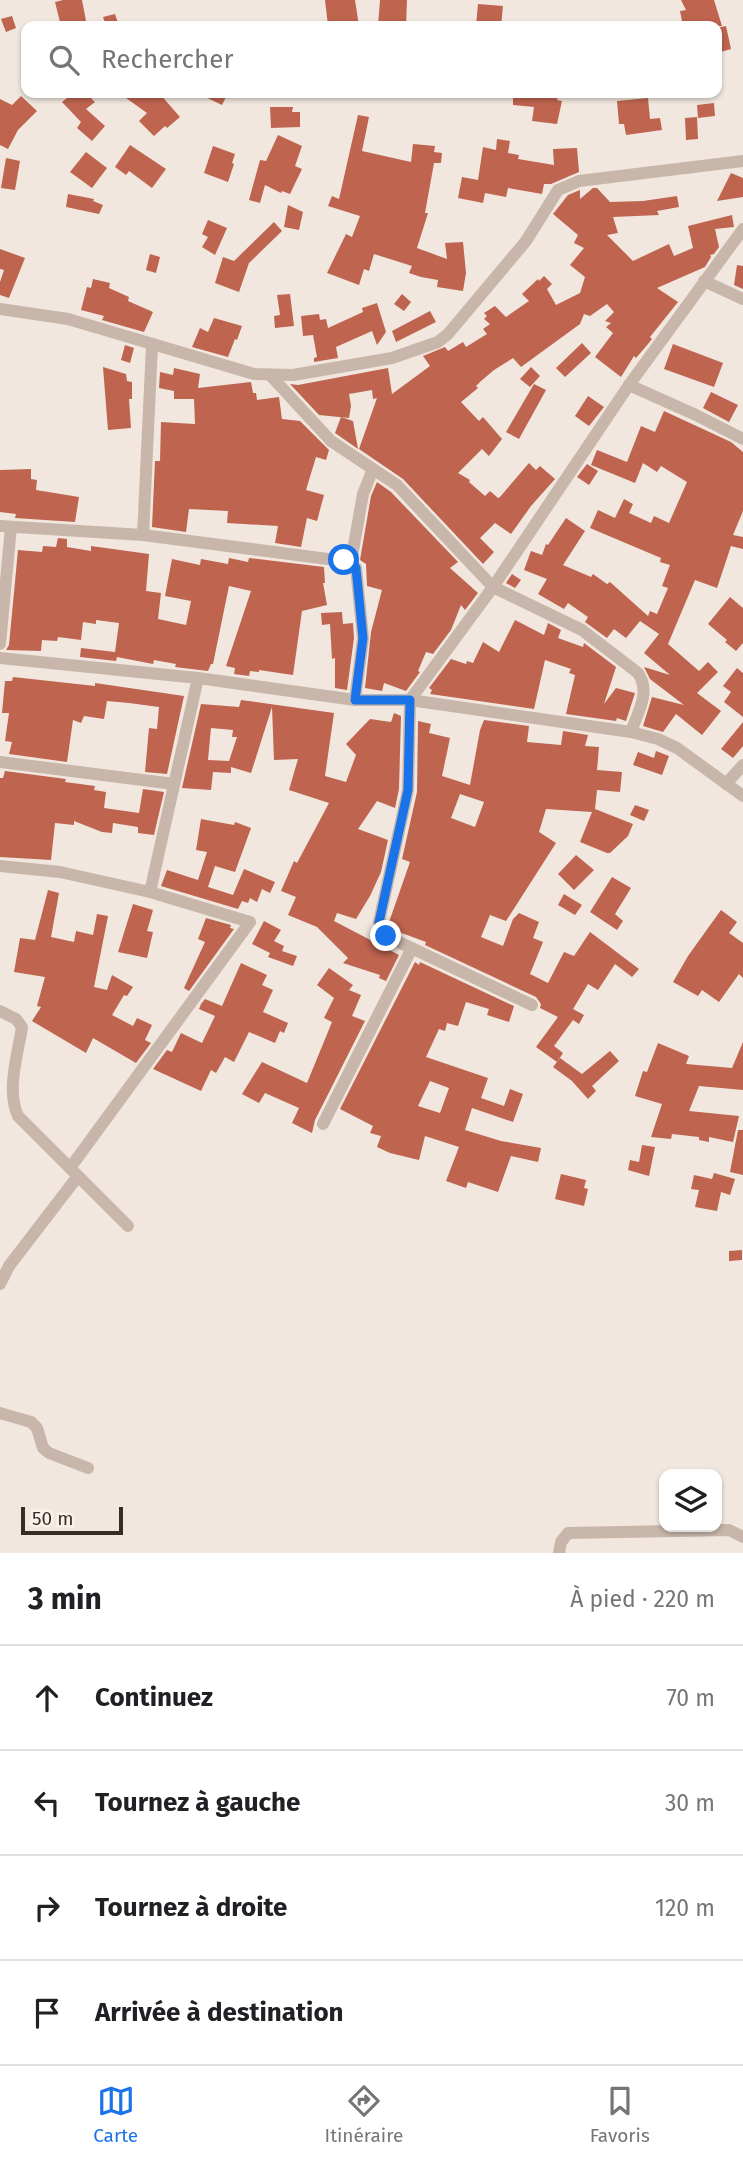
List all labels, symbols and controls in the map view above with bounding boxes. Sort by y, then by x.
search box [21,21,722,98]
icon: search [45,41,83,79]
text: Rechercher [101,44,233,75]
route start [328,544,359,575]
route end [370,920,401,951]
map controls [659,1469,722,1532]
button: layers [659,1469,722,1532]
scale bar [21,1504,122,1536]
text: 50 m [32,1507,73,1530]
text: 3 min [28,1581,102,1617]
text: À pied · 220 m [570,1585,715,1613]
icon: ahead [28,1679,66,1717]
text: Continuez [95,1682,213,1713]
text: 70 m [666,1684,715,1712]
icon: left [28,1784,66,1822]
text: Tournez à gauche [95,1787,300,1818]
text: 30 m [665,1789,715,1817]
icon: right [28,1889,66,1927]
text: Tournez à droite [95,1892,287,1923]
text: 120 m [655,1894,715,1922]
icon: arrive [28,1994,66,2032]
text: Arrivée à destination [95,1997,344,2028]
tab: Carte [93,2082,138,2147]
tab: Itinéraire [325,2082,403,2147]
tab: Favoris [590,2082,650,2147]

